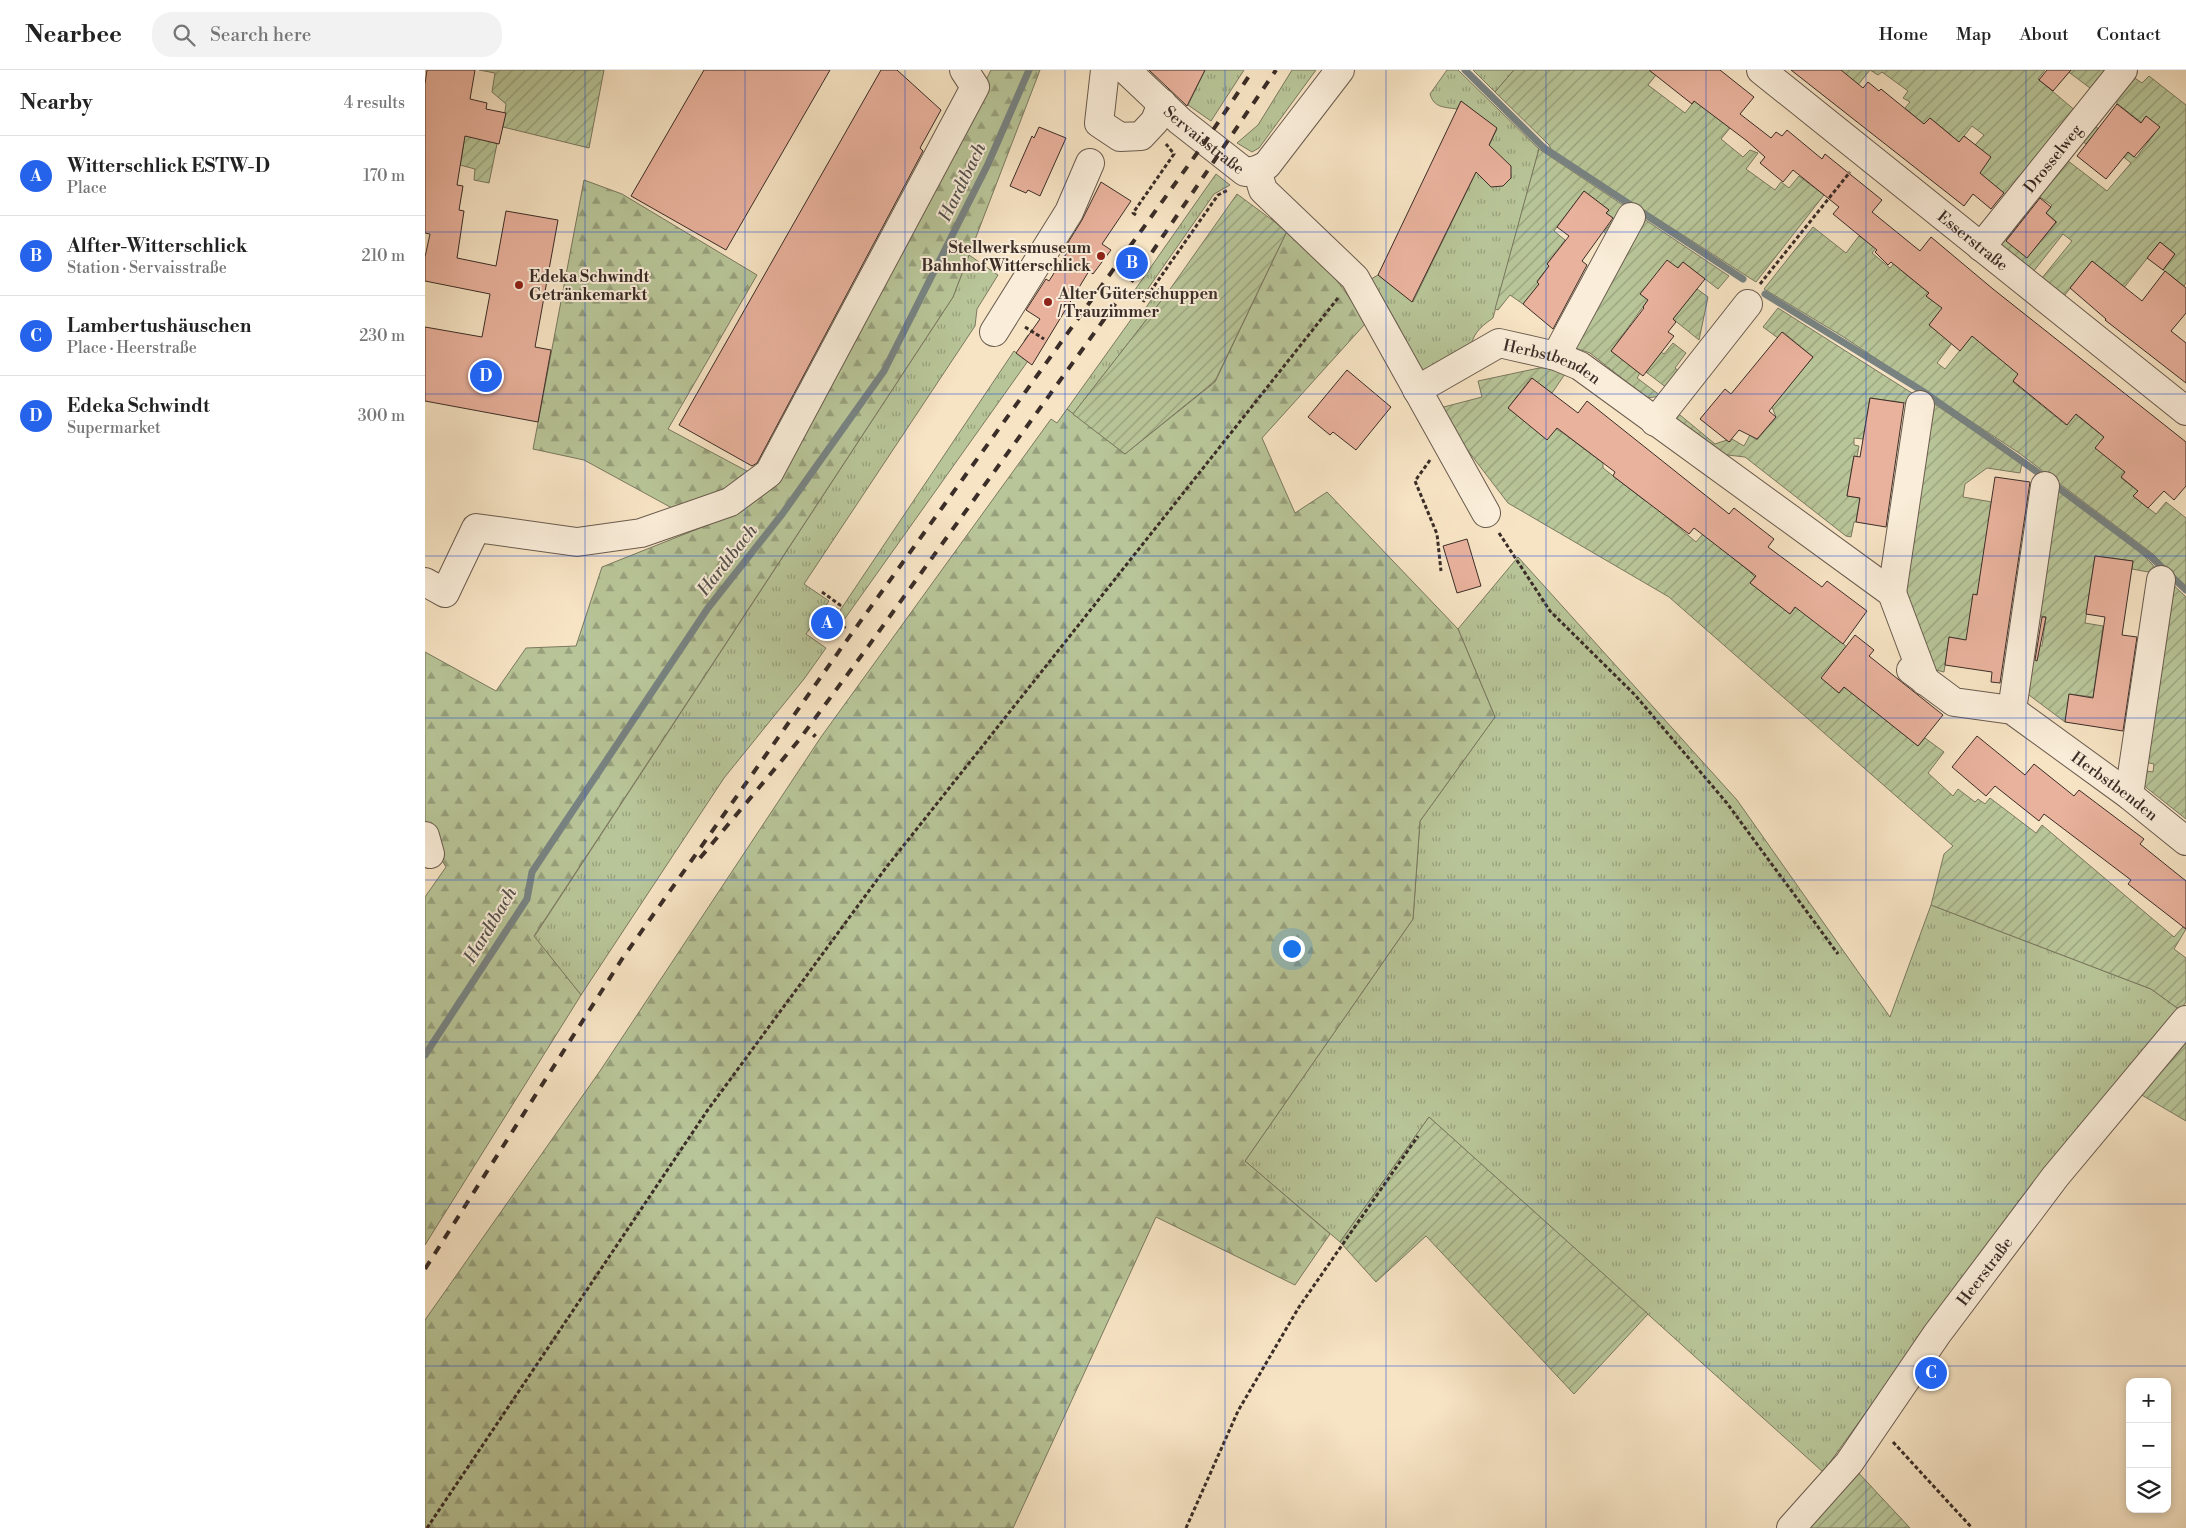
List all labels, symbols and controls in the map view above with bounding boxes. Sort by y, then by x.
search box [152,12,502,57]
text: Nearbee [25,20,122,50]
icon: search [170,21,198,49]
text: Search here [210,23,311,47]
text: Home [1879,23,1928,46]
text: Map [1956,23,1992,46]
text: About [2020,23,2069,46]
text: Contact [2097,23,2161,46]
text: Nearby [20,90,93,116]
text: 4 results [344,93,405,113]
street label: Servaisstraße [1159,102,1248,179]
street label: Drosselweg [2020,120,2087,197]
water label: Hardtbach [933,138,992,226]
text: Witterschlick ESTW-D [67,154,270,178]
text: A [30,166,42,186]
text: 170 m [363,166,405,186]
text: Place [67,178,107,198]
street label: Esserstraße [1933,207,2012,275]
text: Alfter-Witterschlick [67,234,247,258]
place label: Stellwerksmuseum Bahnhof Witterschlick [921,238,1092,276]
pin: B [1116,244,1148,282]
text: B [30,246,42,266]
text: 210 m [361,246,405,266]
marker: Stellwerksmuseum Bahnhof Witterschlick [1095,250,1107,262]
text: Station · Servaisstraße [67,258,227,278]
place label: Edeka Schwindt Getränkemarkt [529,267,649,305]
marker: Edeka Schwindt Getränkemarkt [513,279,525,291]
place label: Alter Güterschuppen / Trauzimmer [1057,284,1218,322]
marker: Alter Güterschuppen / Trauzimmer [1042,296,1054,308]
text: Lambertushäuschen [67,314,251,338]
text: C [30,326,42,346]
text: 230 m [359,326,405,346]
street label: Herbstbenden [1501,335,1605,389]
text: Place · Heerstraße [67,338,197,358]
pin: D [470,357,502,395]
text: Edeka Schwindt [67,394,210,418]
text: D [30,406,42,426]
text: 300 m [358,406,405,426]
text: Supermarket [67,418,161,438]
water label: Hardtbach [692,519,763,602]
pin: A [811,604,843,642]
street label: Herbstbenden [2067,747,2162,826]
water label: Hardtbach [458,882,523,968]
your location [1279,936,1305,962]
street label: Heerstraße [1953,1233,2017,1310]
pin: C [1915,1354,1947,1392]
map controls [2126,1378,2171,1513]
button: + [2126,1378,2171,1423]
button: − [2126,1423,2171,1468]
button: layers [2126,1468,2171,1513]

